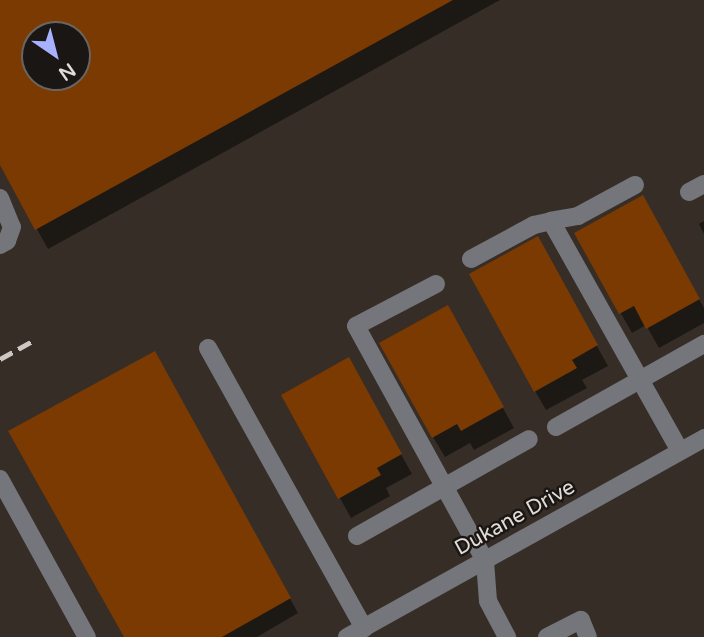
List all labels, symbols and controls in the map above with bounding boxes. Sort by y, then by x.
north arrow [21,21,91,91]
text: N [54,58,79,85]
street label: Dukane Drive [451,475,579,561]

